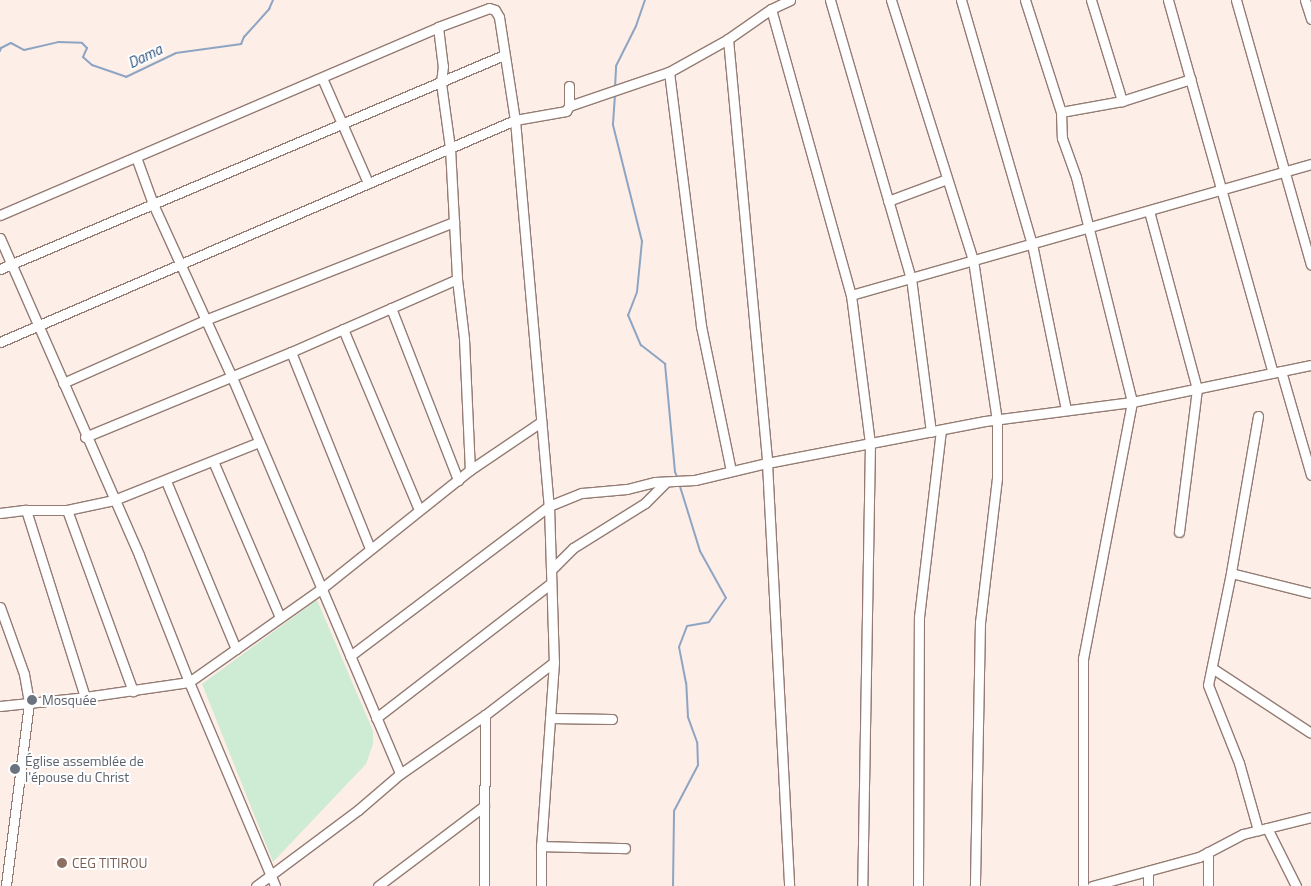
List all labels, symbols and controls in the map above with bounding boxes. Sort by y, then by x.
water label: Dama [125,40,165,72]
place label: Mosquée [42,692,97,708]
marker: Mosquée [26,694,38,706]
place label: Église assemblée de l'épouse du Christ [25,753,144,786]
marker: Église assemblée de l'épouse du Christ [9,763,21,775]
place label: CEG TITIROU [72,855,147,871]
marker: CEG TITIROU [56,857,68,869]

